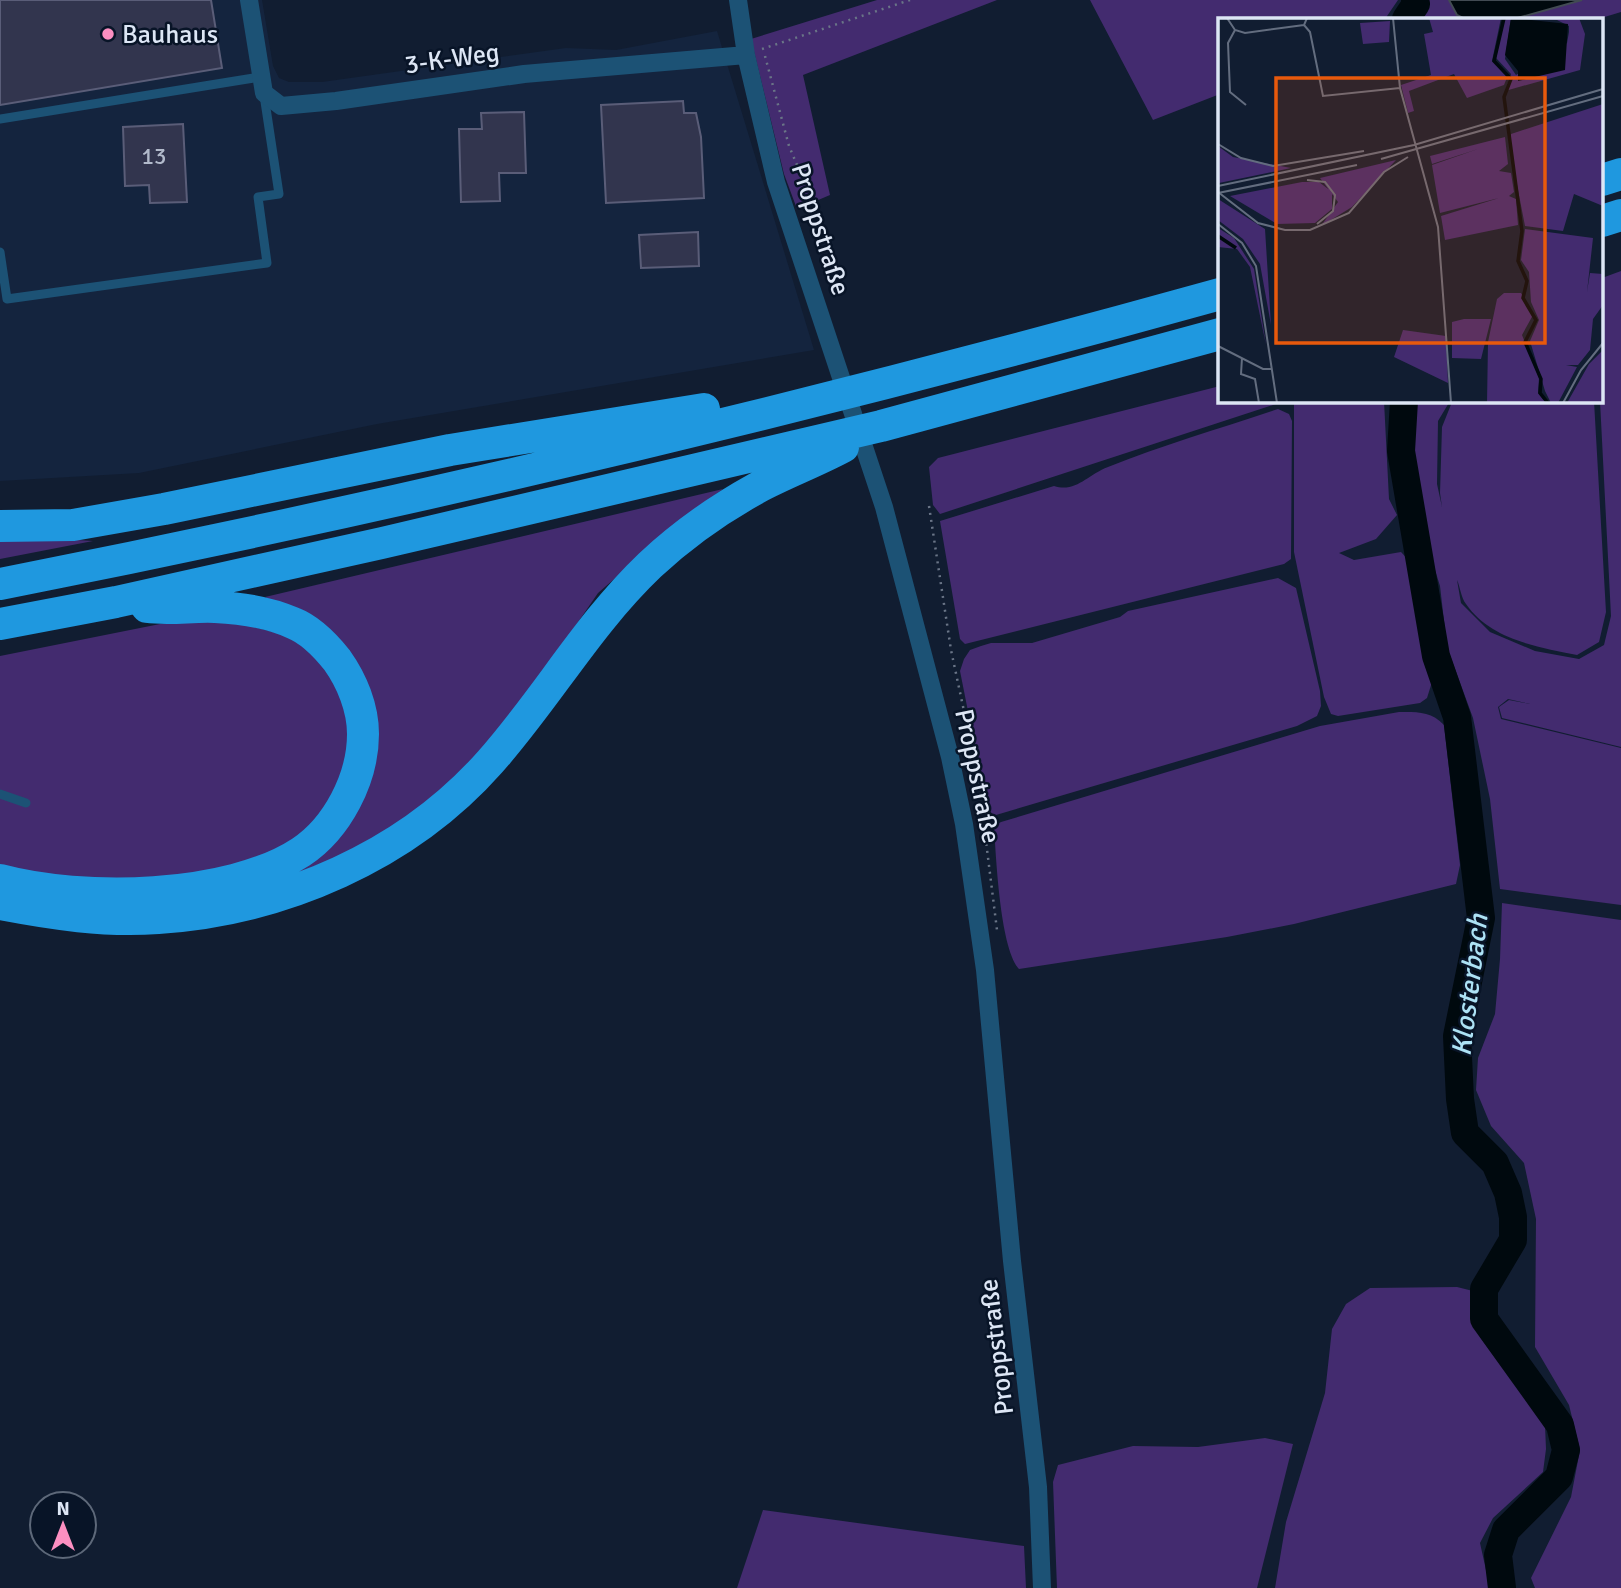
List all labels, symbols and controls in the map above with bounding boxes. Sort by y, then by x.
inset map [1218,18,1604,402]
place label: Bauhaus [122,19,218,51]
marker: Bauhaus [100,26,116,42]
street label: 3-K-Weg [403,37,502,81]
house number: 13 [142,142,166,171]
street label: Proppstraße [784,159,856,299]
street label: Proppstraße [947,706,1007,846]
water label: Klosterbach [1444,912,1496,1058]
street label: Proppstraße [973,1277,1021,1417]
north arrow [28,1490,98,1560]
text: N [56,1497,70,1521]

